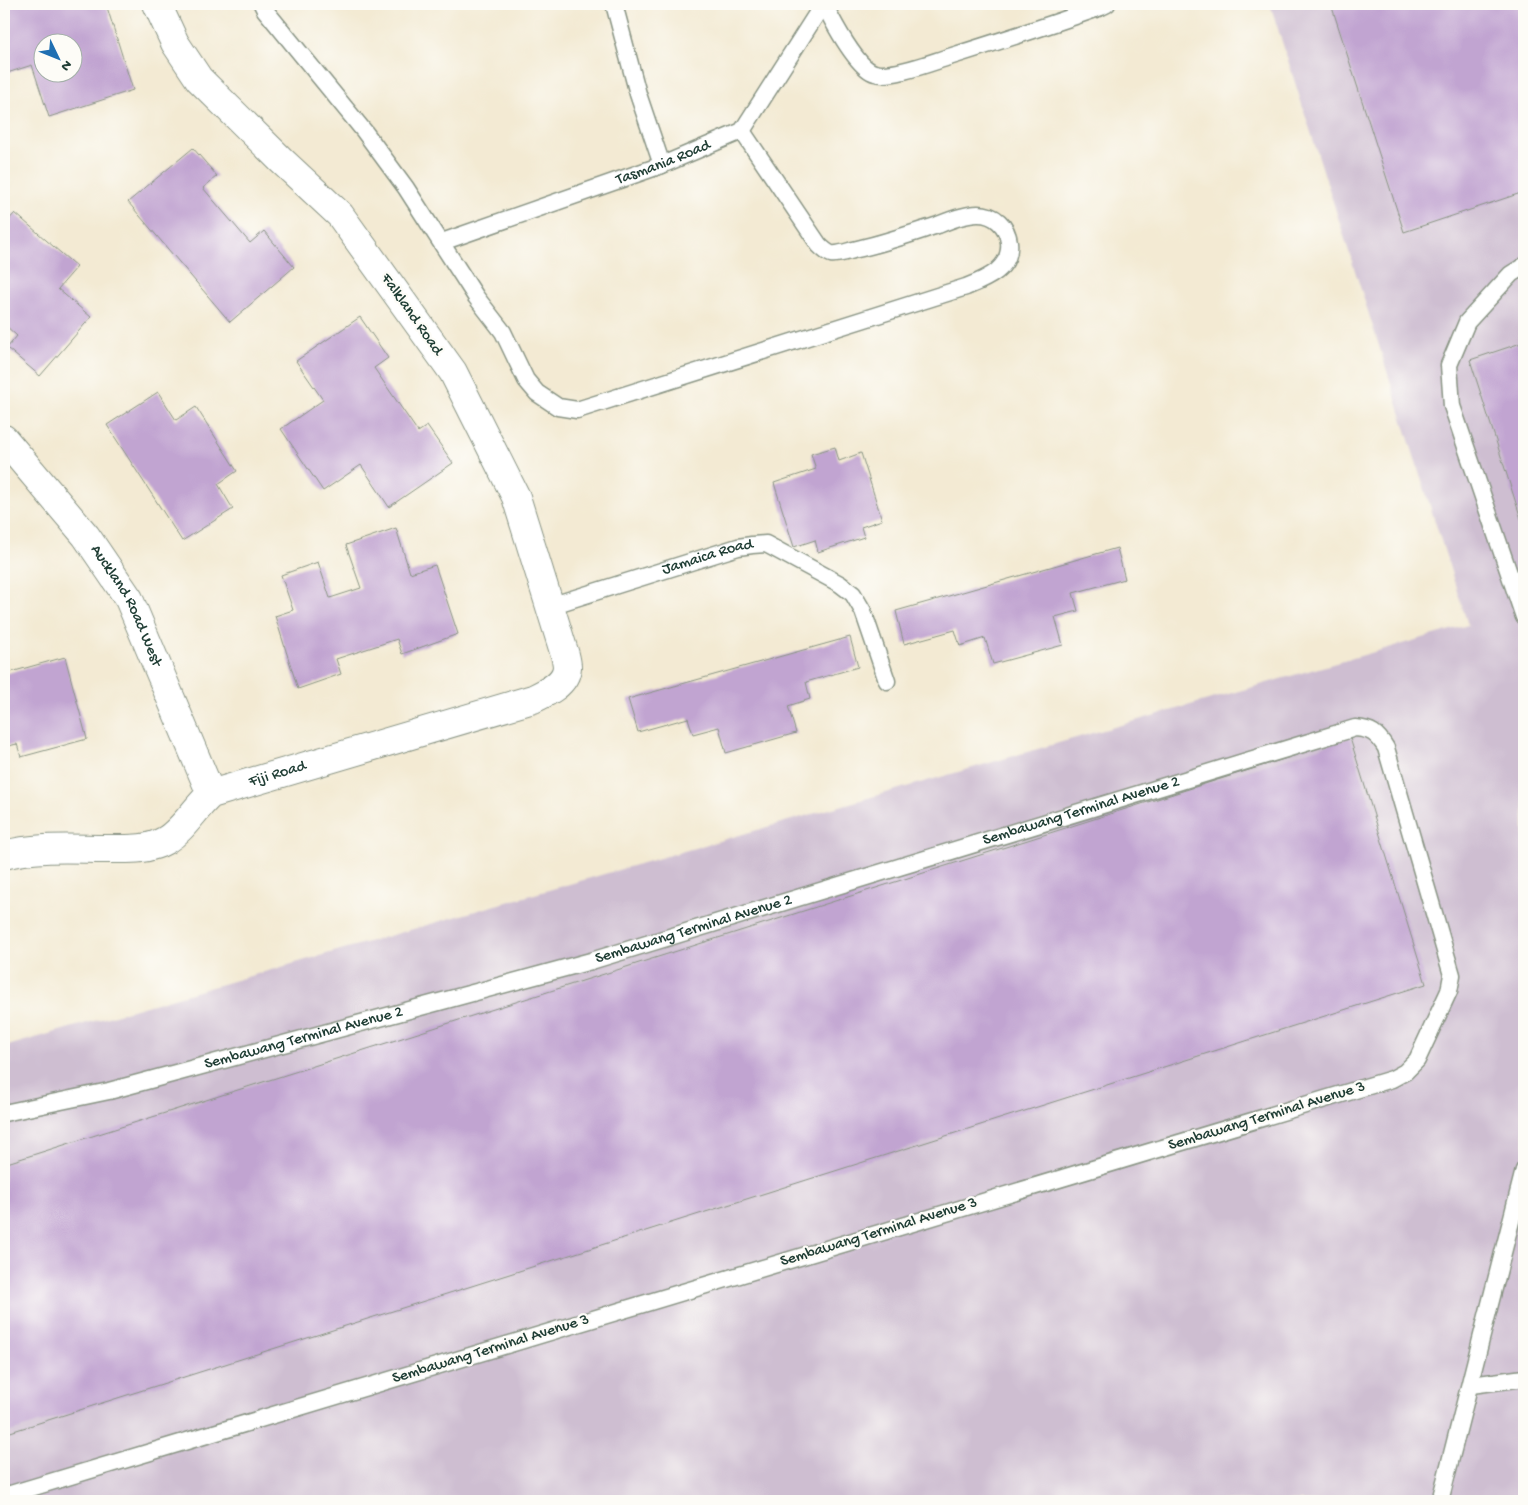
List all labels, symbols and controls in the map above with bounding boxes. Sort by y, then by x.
north arrow [32,32,82,82]
text: N [56,56,75,74]
street label: Tasmania Road [613,135,715,190]
street label: Falkland Road [375,269,447,361]
street label: Jamaica Road [660,535,756,580]
street label: Auckland Road West [86,541,166,671]
street label: Fiji Road [246,756,310,792]
street label: Sembawang Terminal Avenue 2 [981,773,1182,850]
street label: Sembawang Terminal Avenue 2 [593,891,795,969]
street label: Sembawang Terminal Avenue 2 [202,1003,405,1074]
street label: Sembawang Terminal Avenue 3 [1166,1078,1368,1156]
street label: Sembawang Terminal Avenue 3 [778,1194,980,1272]
street label: Sembawang Terminal Avenue 3 [390,1311,592,1389]

